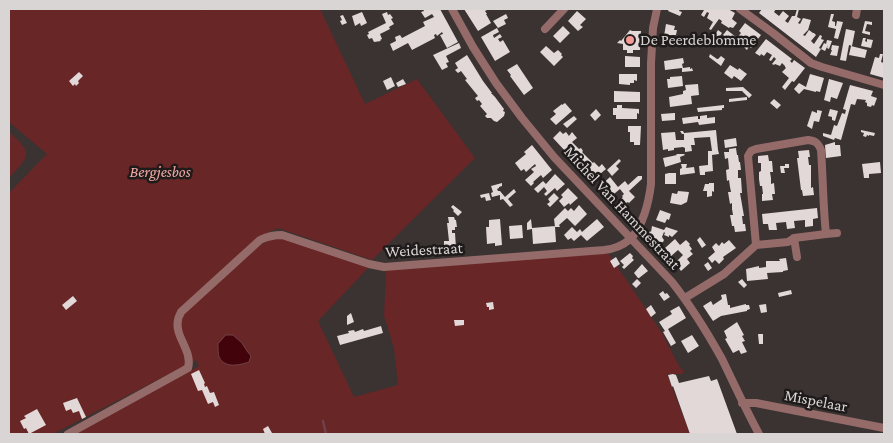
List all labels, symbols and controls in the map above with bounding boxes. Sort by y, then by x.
place label: De Peerdeblomme [640,30,756,50]
marker: De Peerdeblomme [624,34,636,46]
street label: Michel Van Hammestraat [560,142,684,274]
park label: Bergjesbos [129,162,191,182]
street label: Weidestraat [385,238,463,262]
street label: Mispelaar [783,385,849,417]

